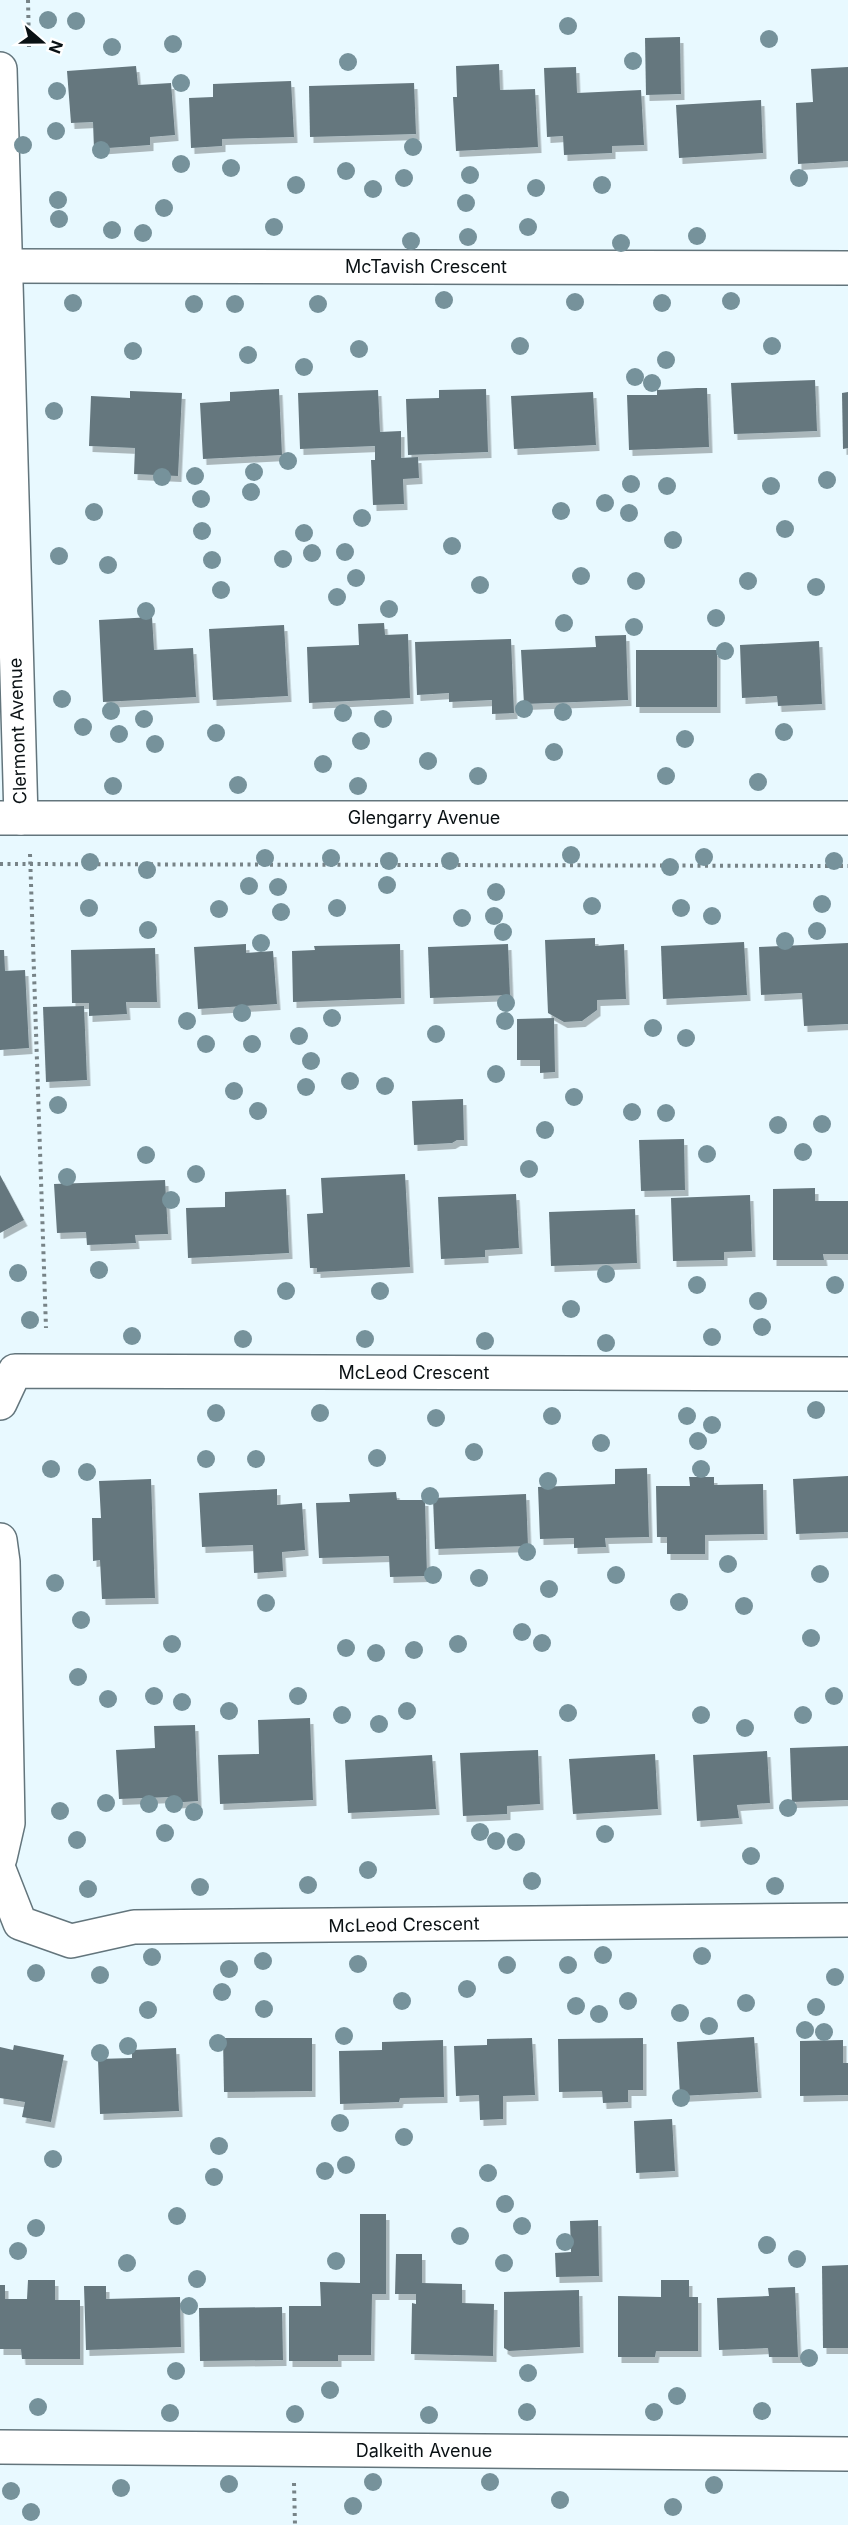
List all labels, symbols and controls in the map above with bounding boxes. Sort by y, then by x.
north arrow [12,12,72,72]
text: N [45,38,68,56]
street label: McTavish Crescent [345,256,507,277]
street label: Clermont Avenue [4,657,31,805]
street label: Glengarry Avenue [348,807,500,828]
street label: McLeod Crescent [338,1362,490,1383]
street label: McLeod Crescent [328,1913,480,1936]
street label: Dalkeith Avenue [356,2440,492,2461]

